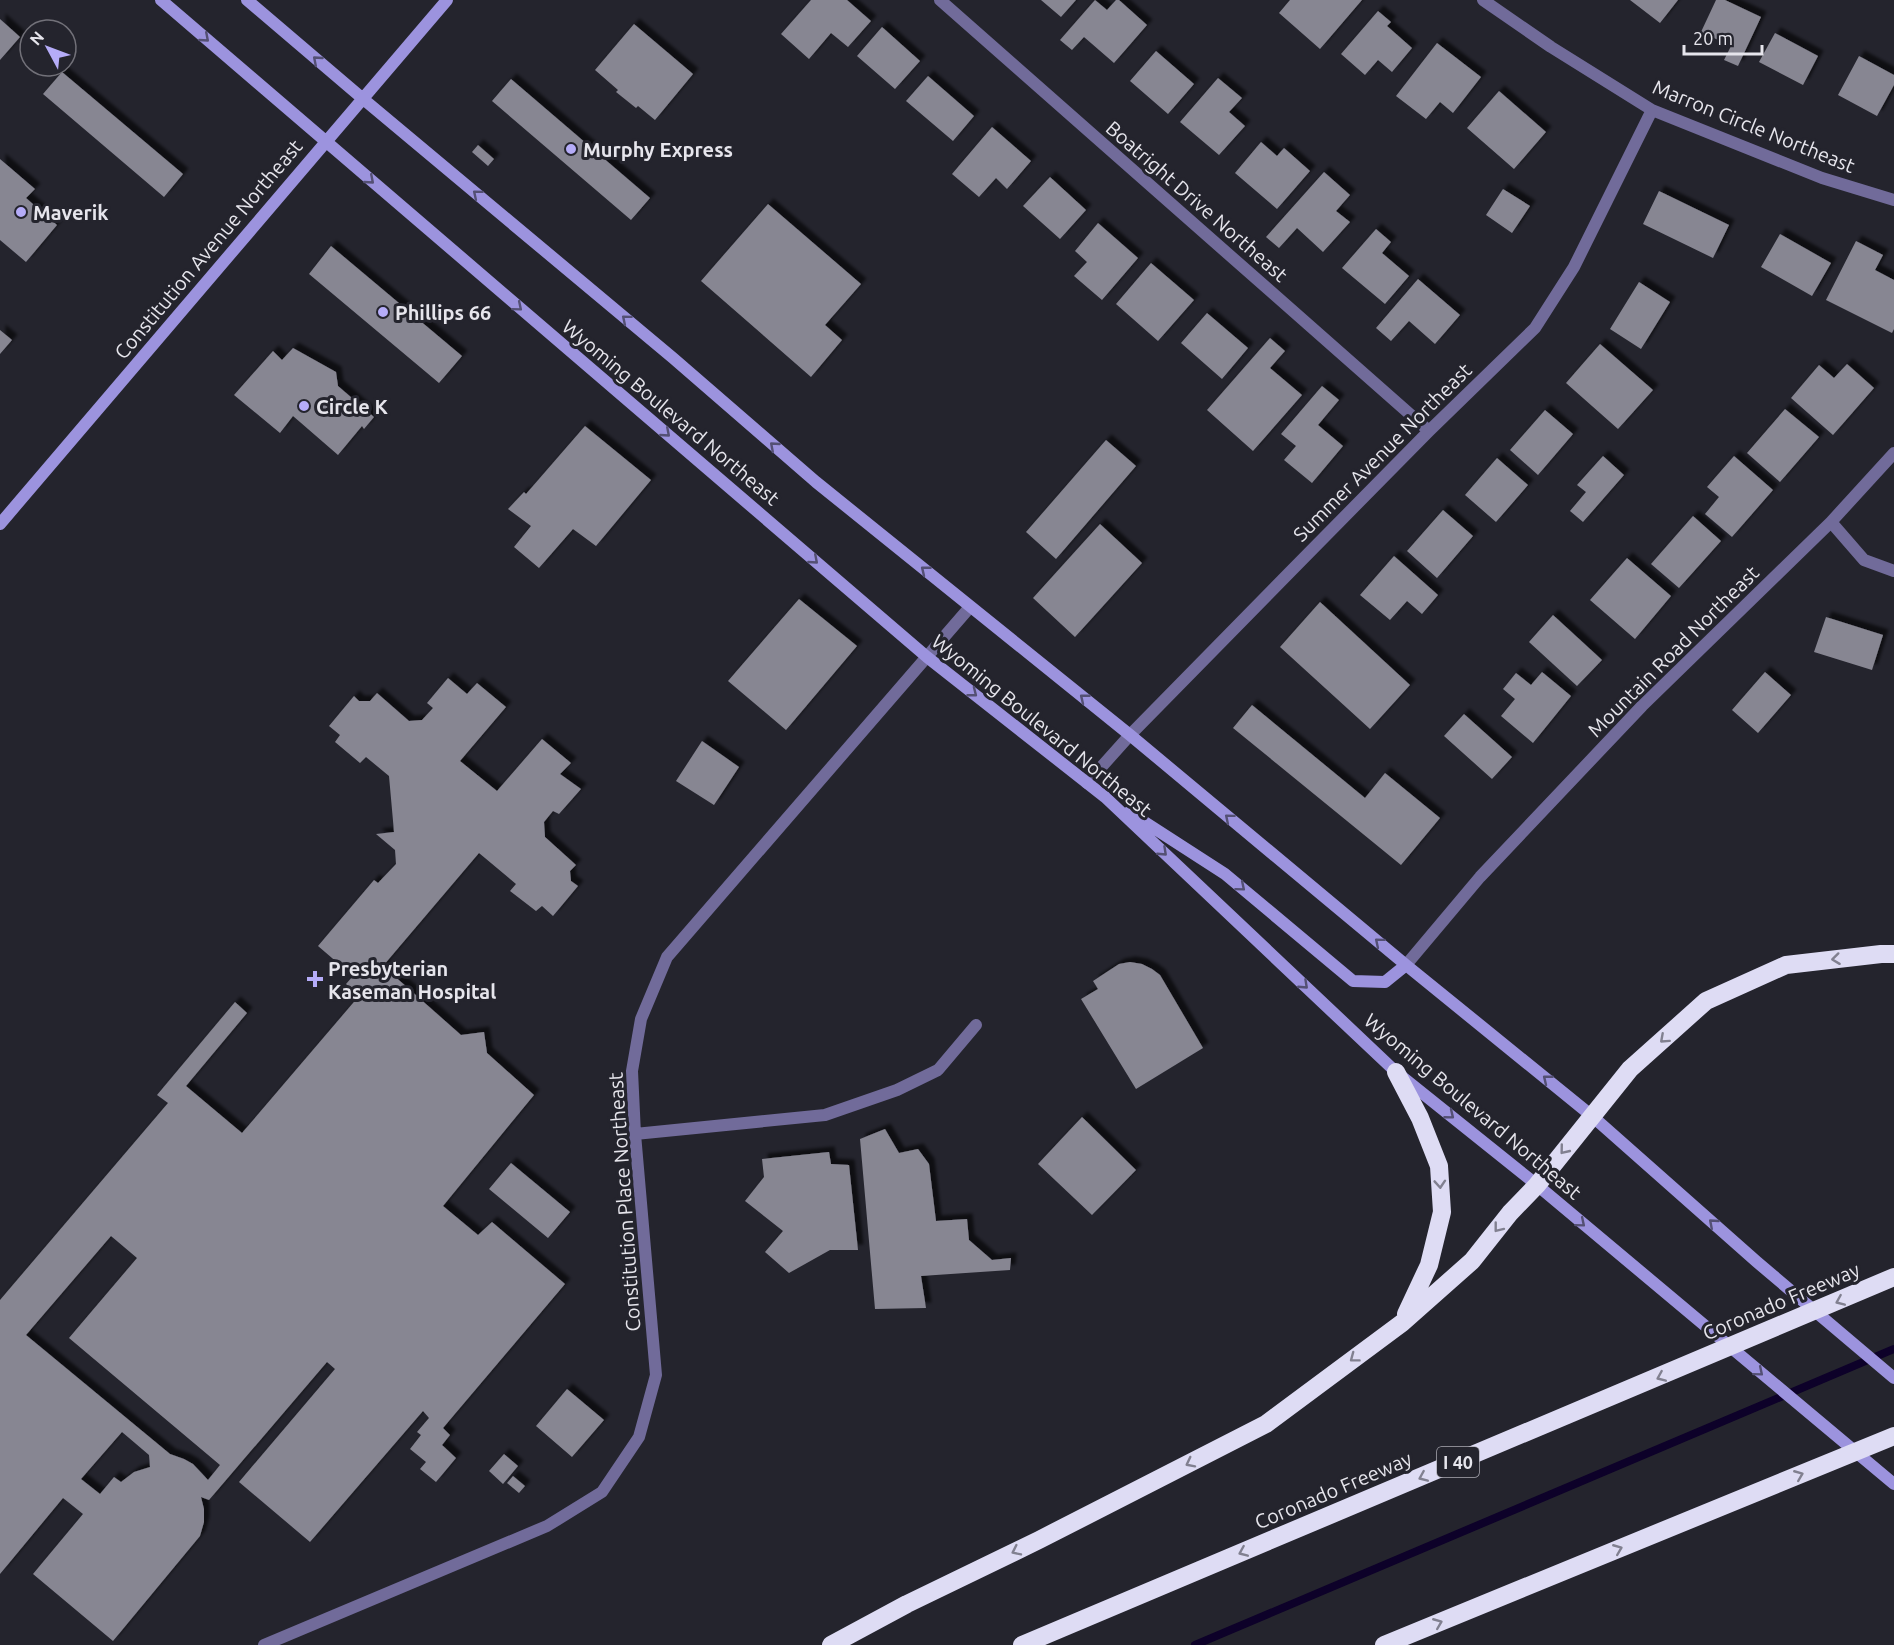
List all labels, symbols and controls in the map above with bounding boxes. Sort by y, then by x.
north arrow [18,18,78,78]
scale bar [1684,18,1762,56]
text: N [26,28,47,49]
text: 20 m [1693,28,1733,48]
one-way arrow [198,31,209,42]
one-way arrow [313,56,324,67]
street label: Marron Circle Northeast [1650,75,1859,177]
street label: Boatright Drive Northeast [1102,116,1293,286]
street label: Constitution Avenue Northeast [109,135,307,363]
place label: Murphy Express [583,138,733,161]
marker: Murphy Express [564,142,578,156]
one-way arrow [363,173,374,184]
one-way arrow [473,190,484,201]
place label: Maverik [33,201,108,224]
marker: Maverik [14,205,28,219]
one-way arrow [511,300,522,311]
place label: Phillips 66 [395,301,491,324]
marker: Phillips 66 [376,305,390,319]
street label: Wyoming Boulevard Northeast [558,314,784,510]
one-way arrow [622,315,633,326]
street label: Summer Avenue Northeast [1288,358,1476,546]
place label: Circle K [316,395,389,418]
marker: Circle K [297,399,311,413]
one-way arrow [659,426,670,437]
one-way arrow [770,442,781,453]
one-way arrow [807,553,818,564]
street label: Mountain Road Northeast [1583,561,1763,741]
one-way arrow [921,566,932,577]
street label: Wyoming Boulevard Northeast [927,629,1157,821]
one-way arrow [966,686,977,697]
one-way arrow [1080,695,1091,706]
one-way arrow [1225,814,1236,825]
one-way arrow [1155,844,1166,855]
one-way arrow [1234,880,1245,891]
one-way arrow [1375,939,1386,950]
one-way arrow [1831,952,1840,965]
place label: Presbyterian Kaseman Hospital [328,957,496,1003]
marker: Presbyterian Kaseman Hospital [306,970,324,988]
one-way arrow [1297,978,1308,989]
street label: Wyoming Boulevard Northeast [1360,1008,1586,1204]
one-way arrow [1660,1032,1670,1043]
street label: Constitution Place Northeast [603,1072,645,1332]
one-way arrow [1542,1076,1553,1087]
one-way arrow [1443,1108,1454,1119]
one-way arrow [1561,1144,1572,1155]
one-way arrow [1433,1179,1446,1188]
one-way arrow [1574,1216,1585,1227]
one-way arrow [1709,1219,1720,1230]
one-way arrow [1494,1221,1505,1232]
street label: Coronado Freeway [1699,1257,1863,1344]
one-way arrow [1836,1293,1847,1305]
one-way arrow [1349,1351,1360,1362]
one-way arrow [1752,1365,1763,1376]
one-way arrow [1656,1370,1667,1382]
street label: Coronado Freeway [1251,1446,1415,1533]
road number: I 40 [1437,1447,1479,1477]
one-way arrow [1185,1455,1196,1467]
one-way arrow [1418,1469,1429,1481]
one-way arrow [1792,1470,1803,1482]
one-way arrow [1011,1544,1022,1555]
one-way arrow [1612,1544,1623,1556]
one-way arrow [1238,1545,1249,1557]
one-way arrow [1432,1618,1443,1630]

